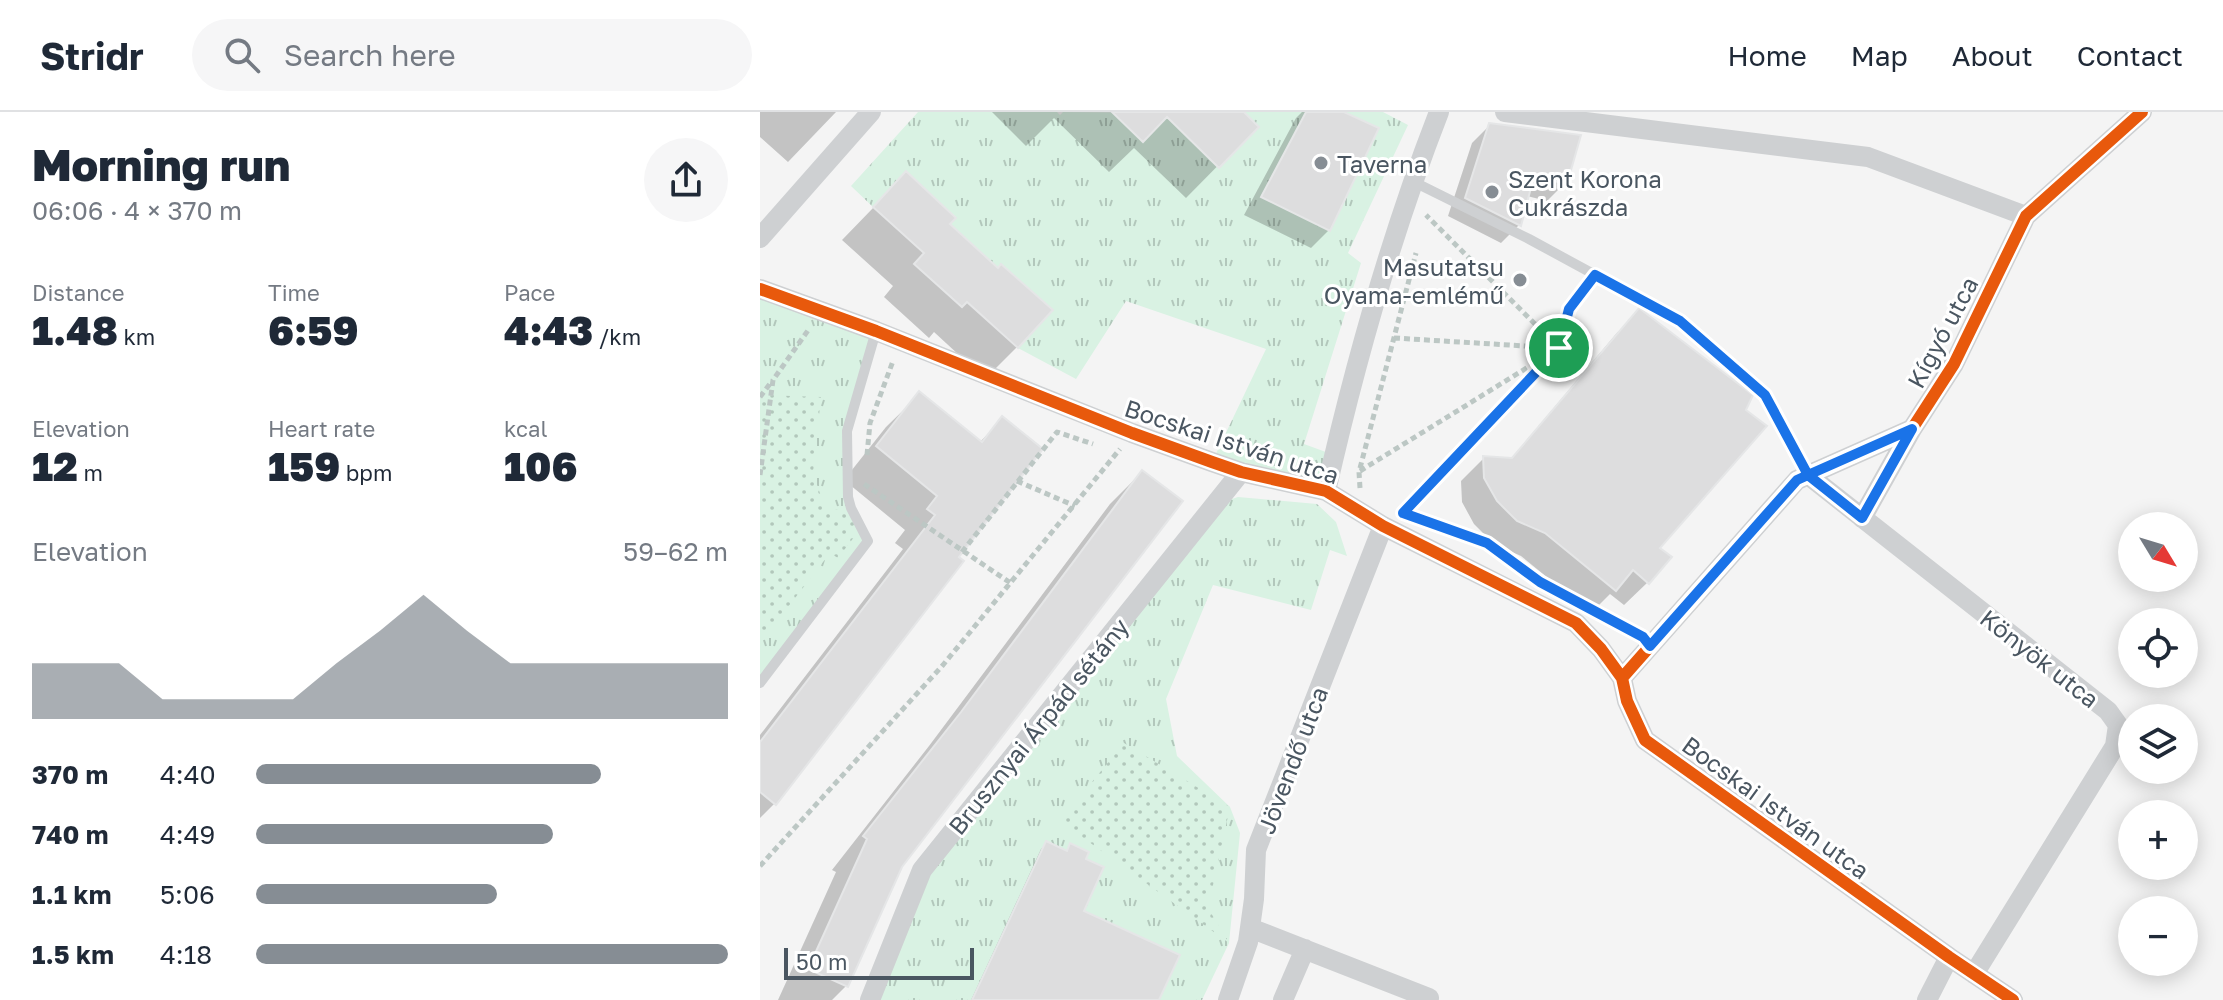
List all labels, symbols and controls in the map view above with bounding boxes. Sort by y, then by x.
search box [192,19,752,91]
text: Stridr [40,33,144,78]
icon: search [220,33,264,77]
text: Search here [284,37,456,73]
text: Home [1728,39,1807,72]
text: Map [1851,39,1908,72]
text: About [1952,39,2033,72]
text: Contact [2077,39,2183,72]
text: Morning run [32,138,290,191]
button: share [644,138,728,222]
place label: Taverna [1337,149,1427,178]
marker: Taverna [1312,154,1330,172]
place label: Szent Korona Cukrászda [1508,164,1662,221]
marker: Szent Korona Cukrászda [1483,183,1501,201]
text: 06:06 · 4 × 370 m [32,195,242,226]
place label: Masutatsu Oyama-emlémű [1324,252,1504,309]
marker: Masutatsu Oyama-emlémű [1511,271,1529,289]
street label: Kígyó utca [1901,271,1983,393]
text: Distance [32,279,124,306]
text: Time [268,279,320,306]
text: Pace [504,279,555,306]
text: 1.48 [32,306,118,354]
text: 6:59 [268,306,358,354]
text: 4:43 [504,306,593,354]
pin [1525,314,1593,382]
text: km [118,323,155,350]
text: /km [593,323,641,350]
icon: arrive [1537,326,1581,370]
street label: Bocskai István utca [1121,393,1343,489]
text: Elevation [32,415,130,442]
text: Heart rate [268,415,375,442]
text: kcal [504,415,547,442]
text: 12 [32,442,78,490]
text: 159 [268,442,340,490]
text: 106 [504,442,578,490]
text: m [78,459,103,486]
text: bpm [340,459,392,486]
north arrow [2118,512,2198,592]
map controls [2118,512,2198,976]
text: Elevation [32,536,148,567]
text: 59–62 m [623,536,728,567]
street label: Könyök utca [1975,603,2105,713]
button: locate [2118,608,2198,688]
street label: Brusznyai Árpád sétány [942,612,1134,840]
street label: Jövendő utca [1251,683,1333,837]
button: layers [2118,704,2198,784]
street label: Bocskai István utca [1677,730,1875,884]
text: 370 m [32,759,108,790]
text: 4:40 [160,759,216,790]
button: + [2118,800,2198,880]
text: 740 m [32,819,109,850]
text: 4:49 [160,819,215,850]
text: 1.1 km [32,879,111,910]
text: 5:06 [160,879,215,910]
button: − [2118,896,2198,976]
text: 1.5 km [32,939,114,970]
text: 4:18 [160,939,212,970]
scale bar [784,944,974,980]
text: 50 m [796,948,847,975]

